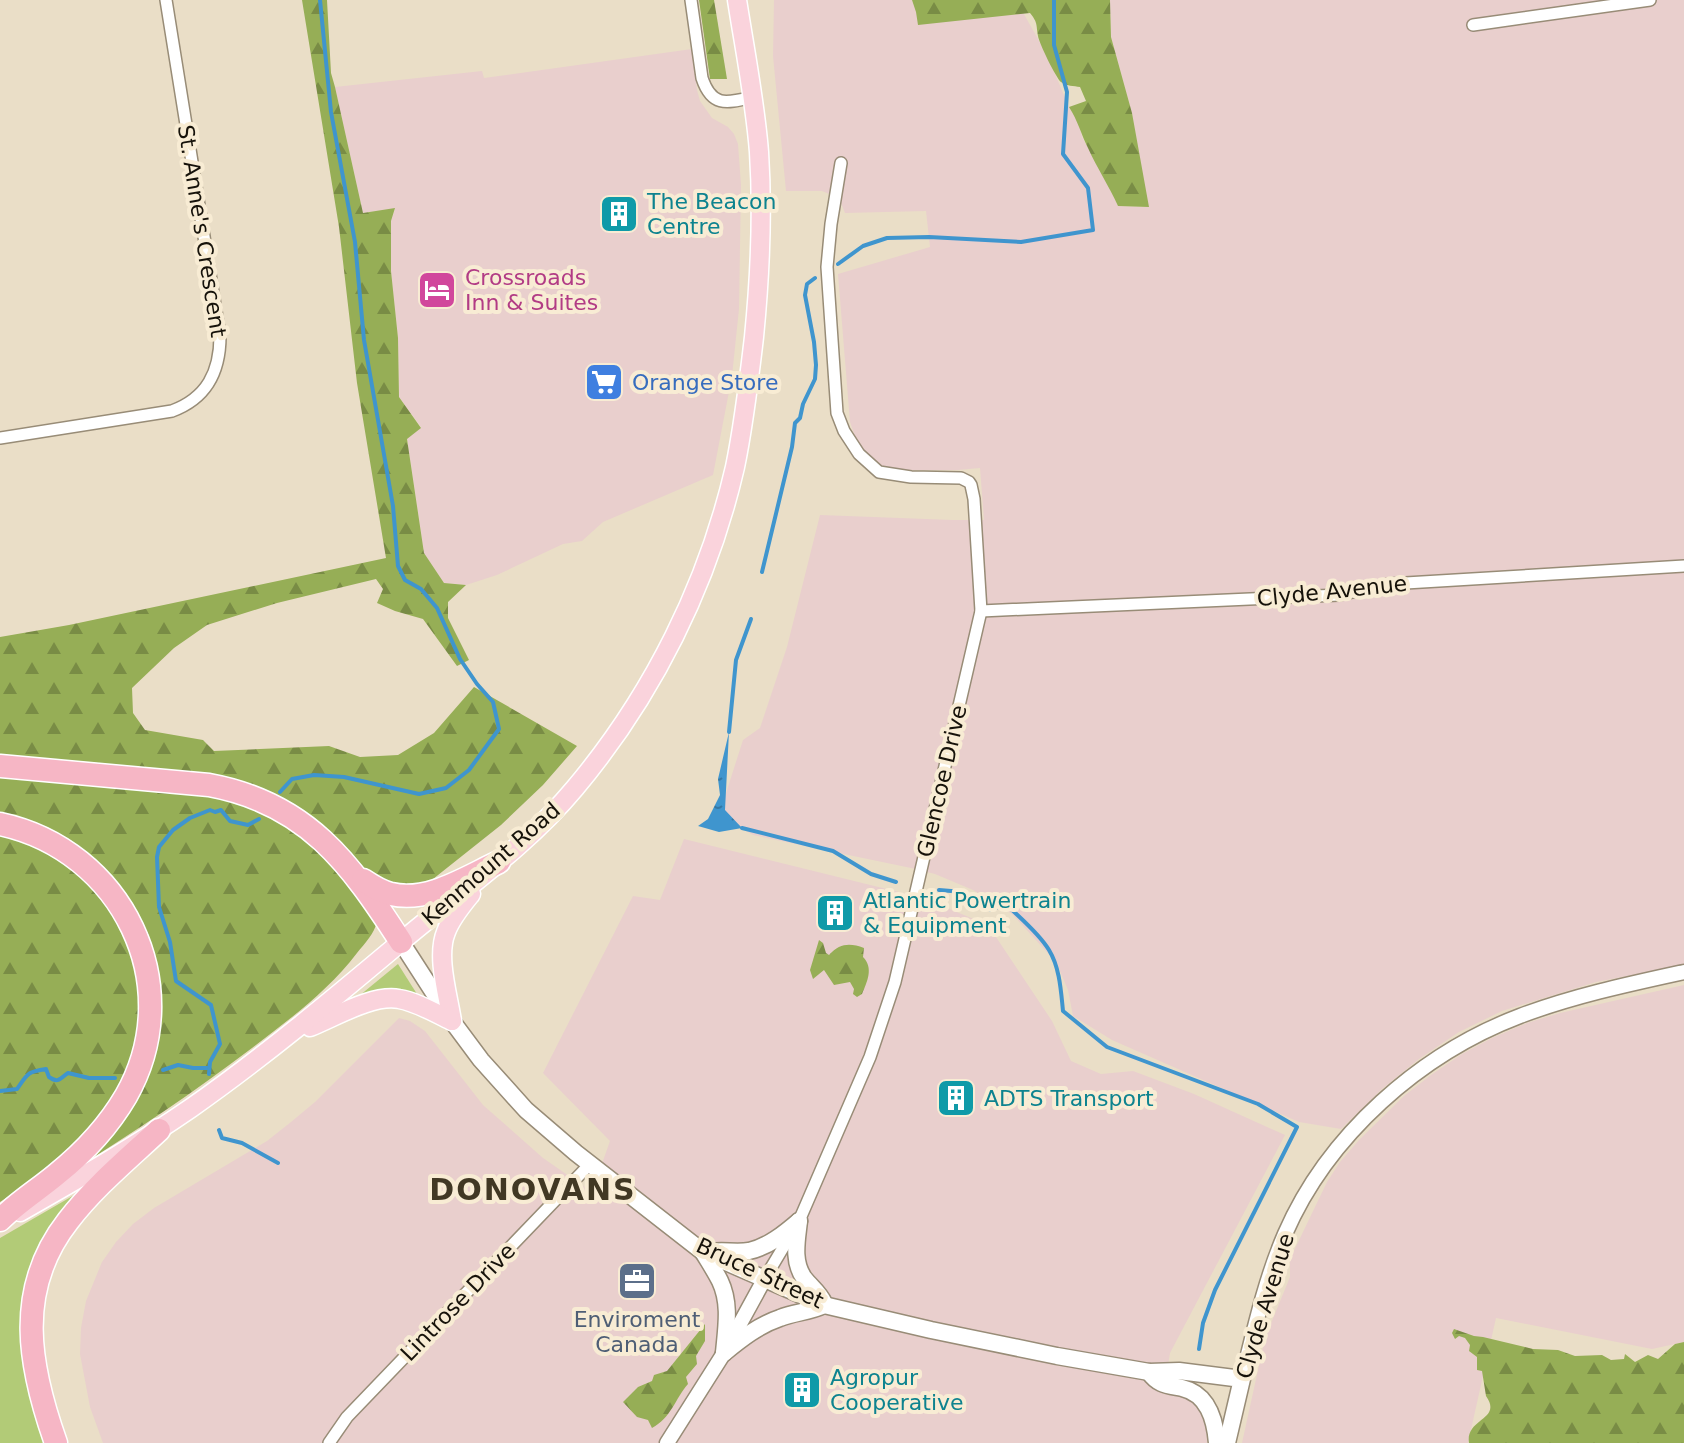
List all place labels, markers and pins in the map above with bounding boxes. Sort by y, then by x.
place label: The Beacon Centre [646,189,777,239]
building icon: The Beacon Centre [598,193,640,235]
place label: Crossroads Inn & Suites [465,265,598,315]
hotel icon: Crossroads Inn & Suites [416,269,458,311]
supermarket icon: Orange Store [583,361,625,403]
place label: Orange Store [632,370,778,395]
place label: Atlantic Powertrain & Equipment [863,888,1071,938]
building icon: Atlantic Powertrain & Equipment [814,892,856,934]
building icon: ADTS Transport [935,1077,977,1119]
place label: ADTS Transport [984,1086,1154,1111]
office icon: Enviroment Canada [616,1260,658,1302]
place label: Enviroment Canada [574,1307,701,1357]
place label: Agropur Cooperative [830,1365,964,1415]
building icon: Agropur Cooperative [781,1369,823,1411]

